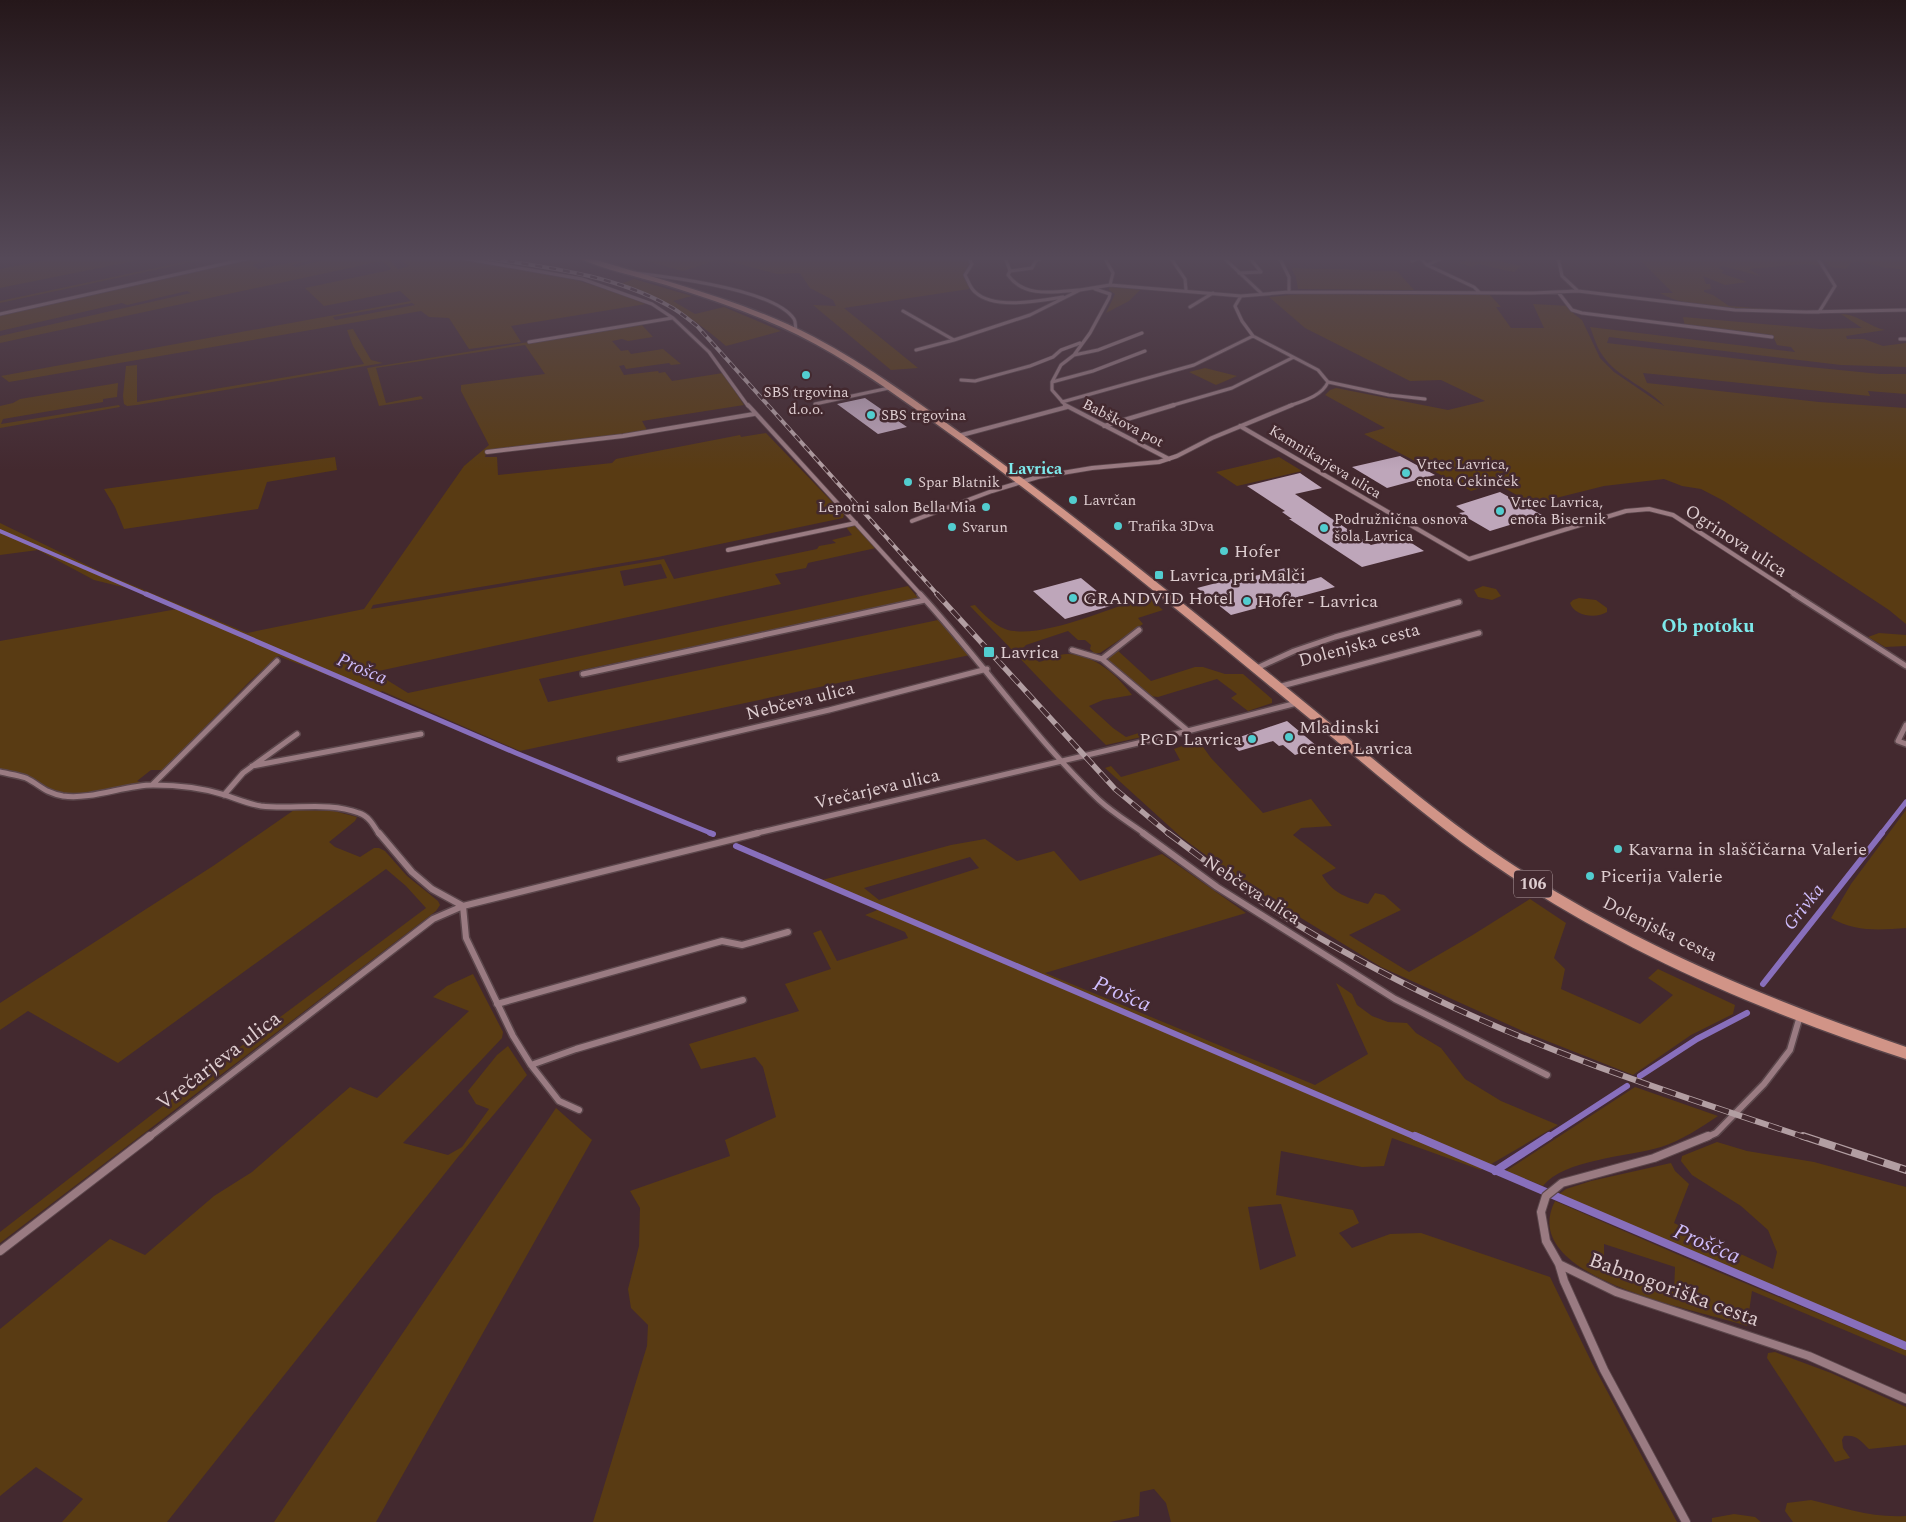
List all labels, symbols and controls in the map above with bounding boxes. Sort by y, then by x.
marker: SBS trgovina d.o.o. [800,369,812,381]
place label: SBS trgovina d.o.o. [764,381,849,421]
street label: Babškova pot [1078,393,1168,453]
place label: SBS trgovina [881,404,967,427]
marker: SBS trgovina [865,409,877,421]
street label: Kamnikarjeva ulica [1264,419,1386,505]
place label: Vrtec Lavrica, enota Cekinček [1416,453,1519,493]
district label: Lavrica [1008,457,1063,481]
marker: Vrtec Lavrica, enota Cekinček [1400,467,1412,479]
place label: Spar Blatnik [918,471,1000,494]
marker: Spar Blatnik [902,476,914,488]
place label: Lavrčan [1083,489,1136,512]
place label: Vrtec Lavrica, enota Bisernik [1510,491,1606,531]
marker: Lavrčan [1067,494,1079,506]
place label: Lepotni salon Bella Mia [818,496,977,519]
street label: Ogrinova ulica [1679,498,1793,584]
marker: Lepotni salon Bella Mia [980,501,992,513]
marker: Vrtec Lavrica, enota Bisernik [1494,505,1506,517]
place label: Podružnična osnova šola Lavrica [1334,508,1468,548]
place label: Trafika 3Dva [1128,515,1215,538]
place label: Svarun [962,516,1008,539]
marker: Trafika 3Dva [1112,520,1124,532]
marker: Svarun [946,521,958,533]
marker: Podružnična osnova šola Lavrica [1318,522,1330,534]
place label: Hofer [1234,538,1280,565]
marker: Hofer [1218,545,1230,557]
place label: Lavrica pri Malči [1169,562,1306,589]
marker: Lavrica pri Malči [1153,569,1165,581]
place label: GRANDVID Hotel [1083,585,1233,612]
place label: Hofer - Lavrica [1257,588,1378,615]
marker: GRANDVID Hotel [1067,592,1079,604]
marker: Hofer - Lavrica [1241,595,1253,607]
district label: Ob potoku [1662,612,1754,641]
street label: Dolenjska cesta [1295,616,1423,674]
place label: Lavrica [1000,639,1059,666]
water label: Prošca [332,645,392,693]
marker: Lavrica [982,645,996,659]
street label: Nebčeva ulica [743,674,857,728]
place label: Mladinski center Lavrica [1299,714,1413,762]
place label: PGD Lavrica [1139,726,1242,753]
marker: Mladinski center Lavrica [1283,731,1295,743]
marker: PGD Lavrica [1246,733,1258,745]
street label: Vrečarjeva ulica [812,761,943,817]
place label: Kavarna in slaščičarna Valerie [1628,836,1867,863]
marker: Kavarna in slaščičarna Valerie [1612,843,1624,855]
street label: Nebčeva ulica [1198,848,1306,932]
place label: Picerija Valerie [1600,863,1723,890]
marker: Picerija Valerie [1584,870,1596,882]
road number: 106 [1514,871,1552,898]
water label: Grivka [1776,877,1832,937]
street label: Dolenjska cesta [1598,890,1722,969]
water label: Prošca [1088,967,1156,1021]
street label: Vrečarjeva ulica [150,1003,289,1119]
water label: Proščca [1668,1215,1746,1273]
street label: Babnogoriška cesta [1584,1244,1765,1336]

